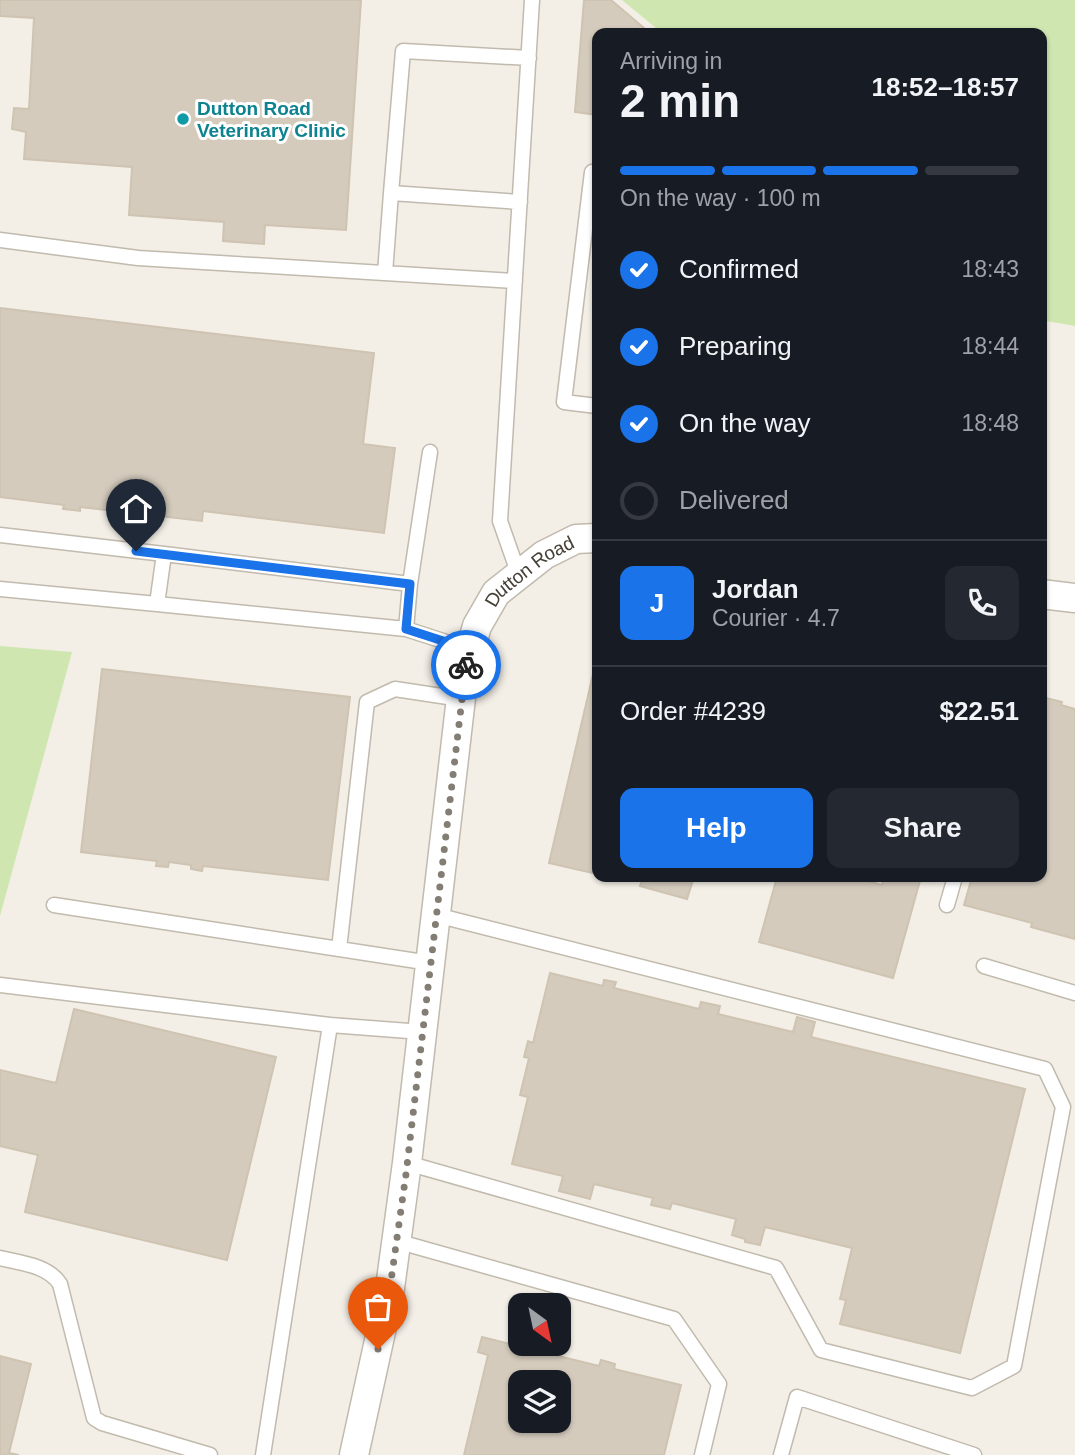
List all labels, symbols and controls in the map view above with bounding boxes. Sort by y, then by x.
text: Arriving in [620,48,722,74]
text: 18:52–18:57 [872,72,1019,102]
text: 2 min [620,75,740,127]
place label: Dutton Road Veterinary Clinic [197,98,346,141]
marker: Dutton Road Veterinary Clinic [175,111,191,127]
text: On the way · 100 m [620,185,821,211]
icon: check [620,251,658,289]
text: Confirmed [679,254,799,284]
text: 18:43 [961,256,1019,282]
icon: check [620,328,658,366]
text: Preparing [679,331,792,361]
text: 18:44 [961,333,1019,359]
icon: check [620,405,658,443]
text: On the way [679,408,811,438]
text: 18:48 [961,410,1019,436]
pin [106,479,166,551]
text: Delivered [679,485,789,515]
icon: home [117,490,155,528]
street label: Dutton Road [481,532,578,610]
button: phone [945,566,1019,640]
text: Jordan [712,574,799,604]
text: J [650,588,664,618]
text: Courier · 4.7 [712,605,840,631]
courier [431,630,501,700]
icon: bike [447,646,485,684]
text: Order #4239 [620,696,766,726]
text: $22.51 [939,696,1019,726]
button: Help [620,788,813,868]
button: Share [827,788,1019,868]
pin [348,1277,408,1349]
icon: bag [359,1288,397,1326]
north arrow [508,1293,570,1356]
map controls [508,1293,571,1433]
button: layers [508,1370,571,1433]

